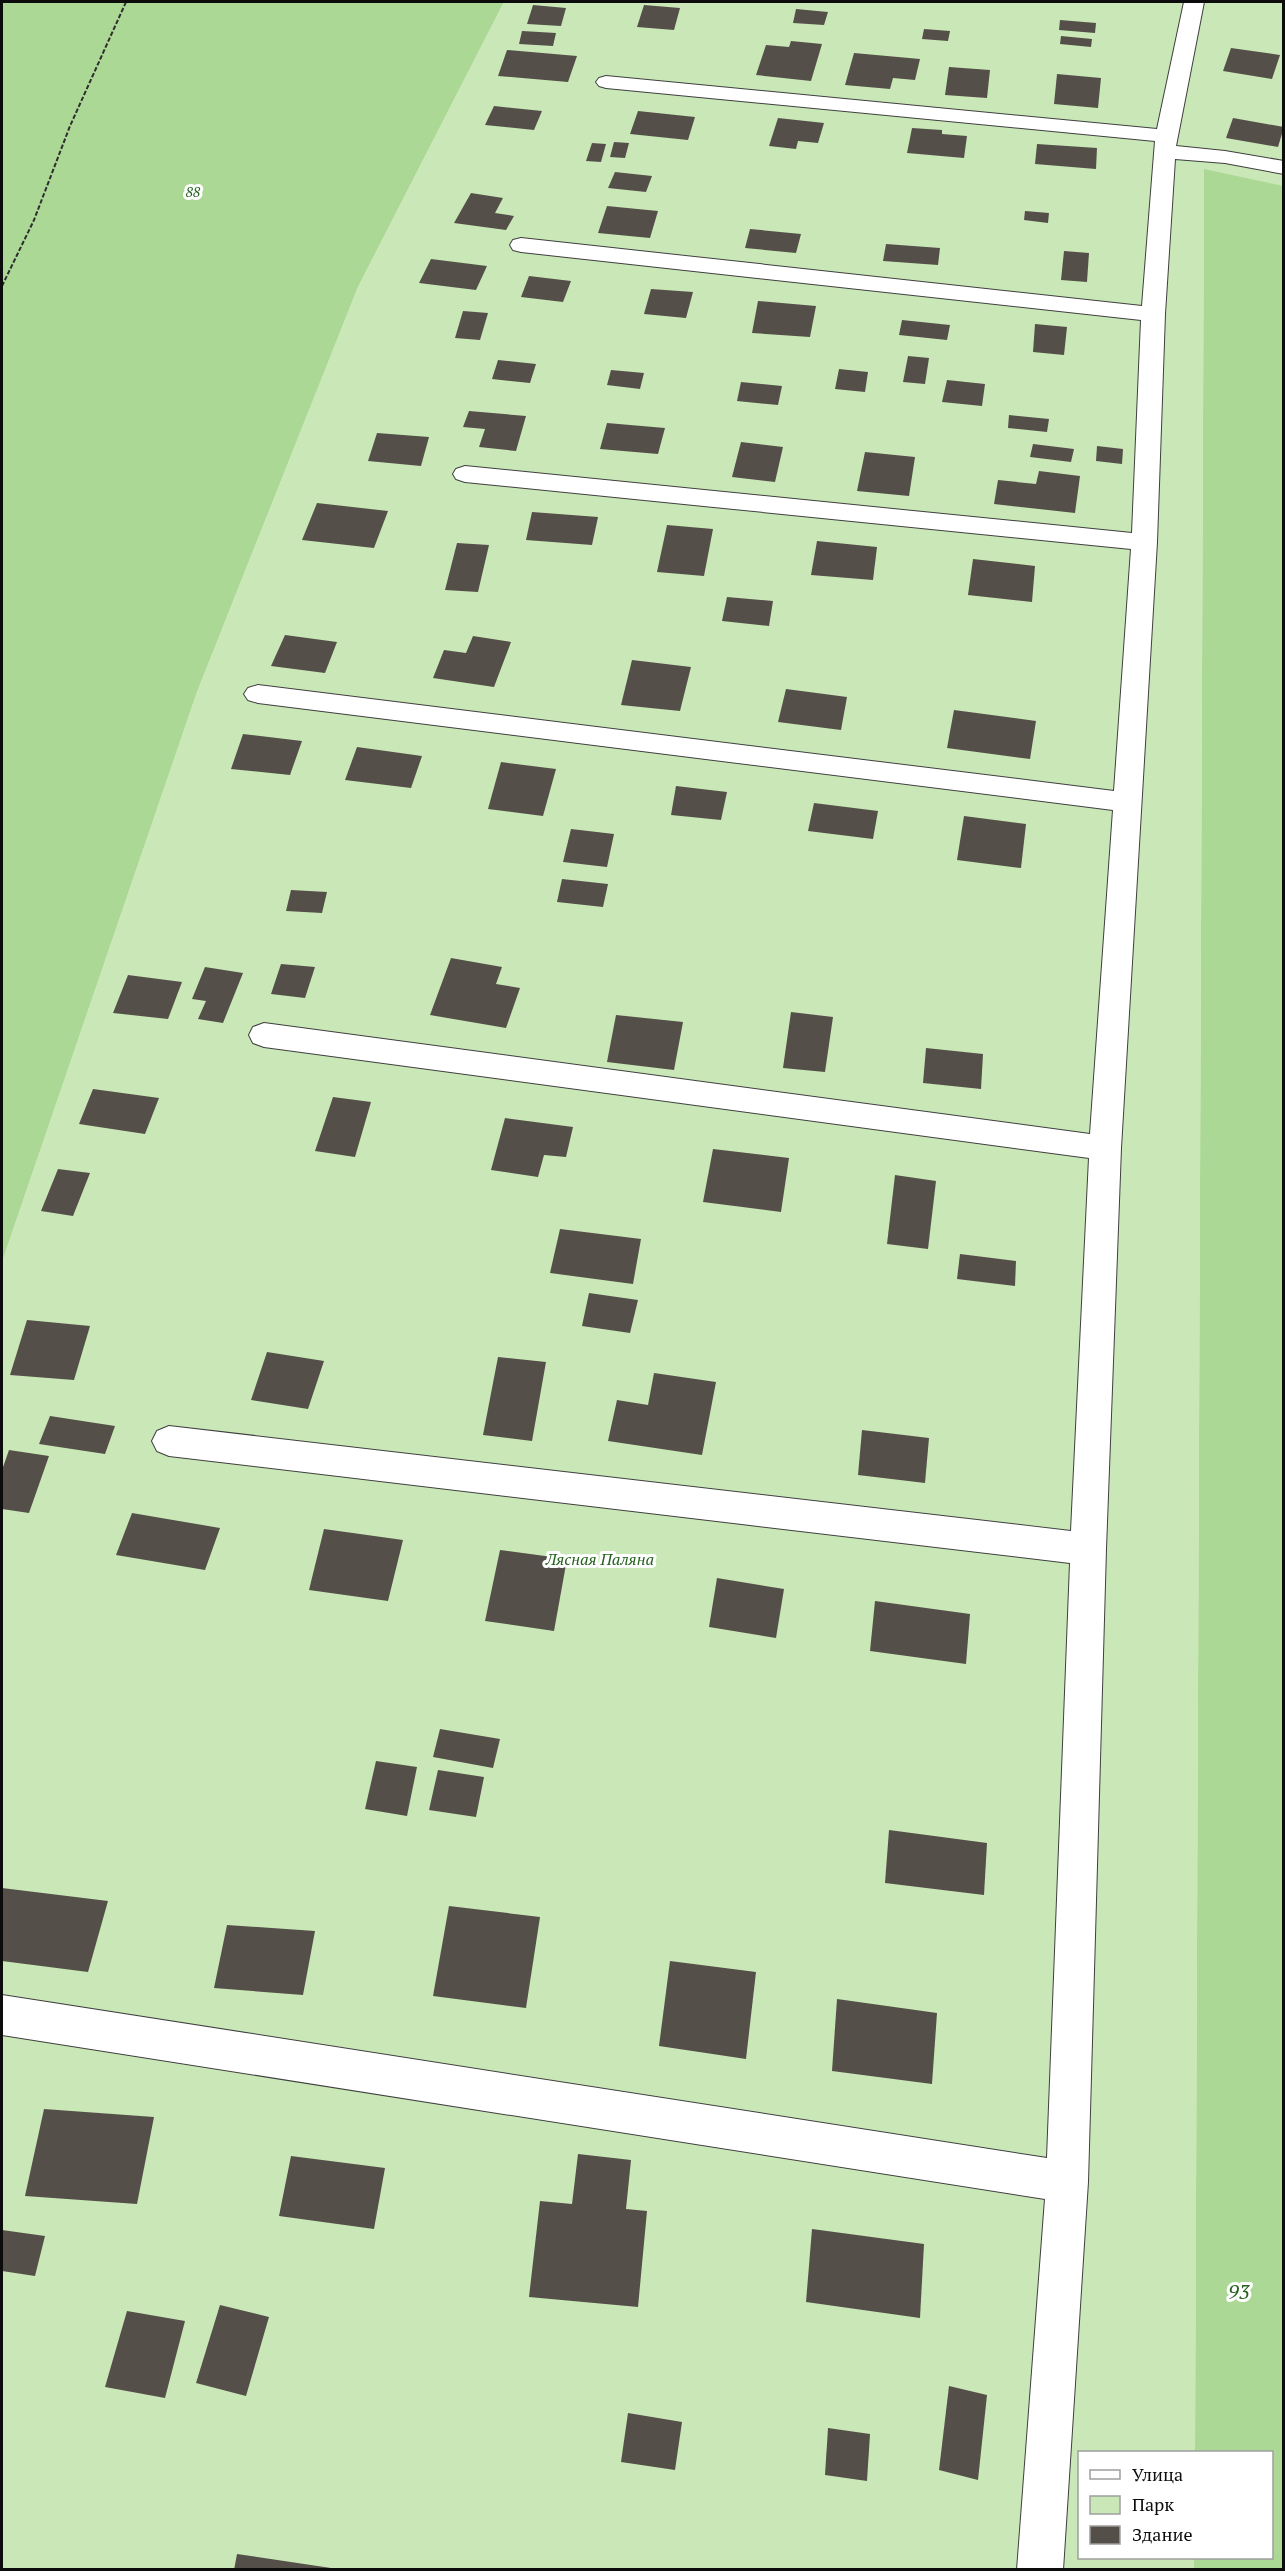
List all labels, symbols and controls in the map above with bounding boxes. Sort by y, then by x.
park label: 88 [186,182,201,201]
park label: Лясная Паляна [545,1548,654,1570]
park label: 93 [1229,2278,1250,2305]
legend [1078,2451,1273,2559]
text: Улица [1132,2462,1183,2486]
text: Парк [1132,2492,1174,2516]
text: Здание [1132,2522,1192,2546]

